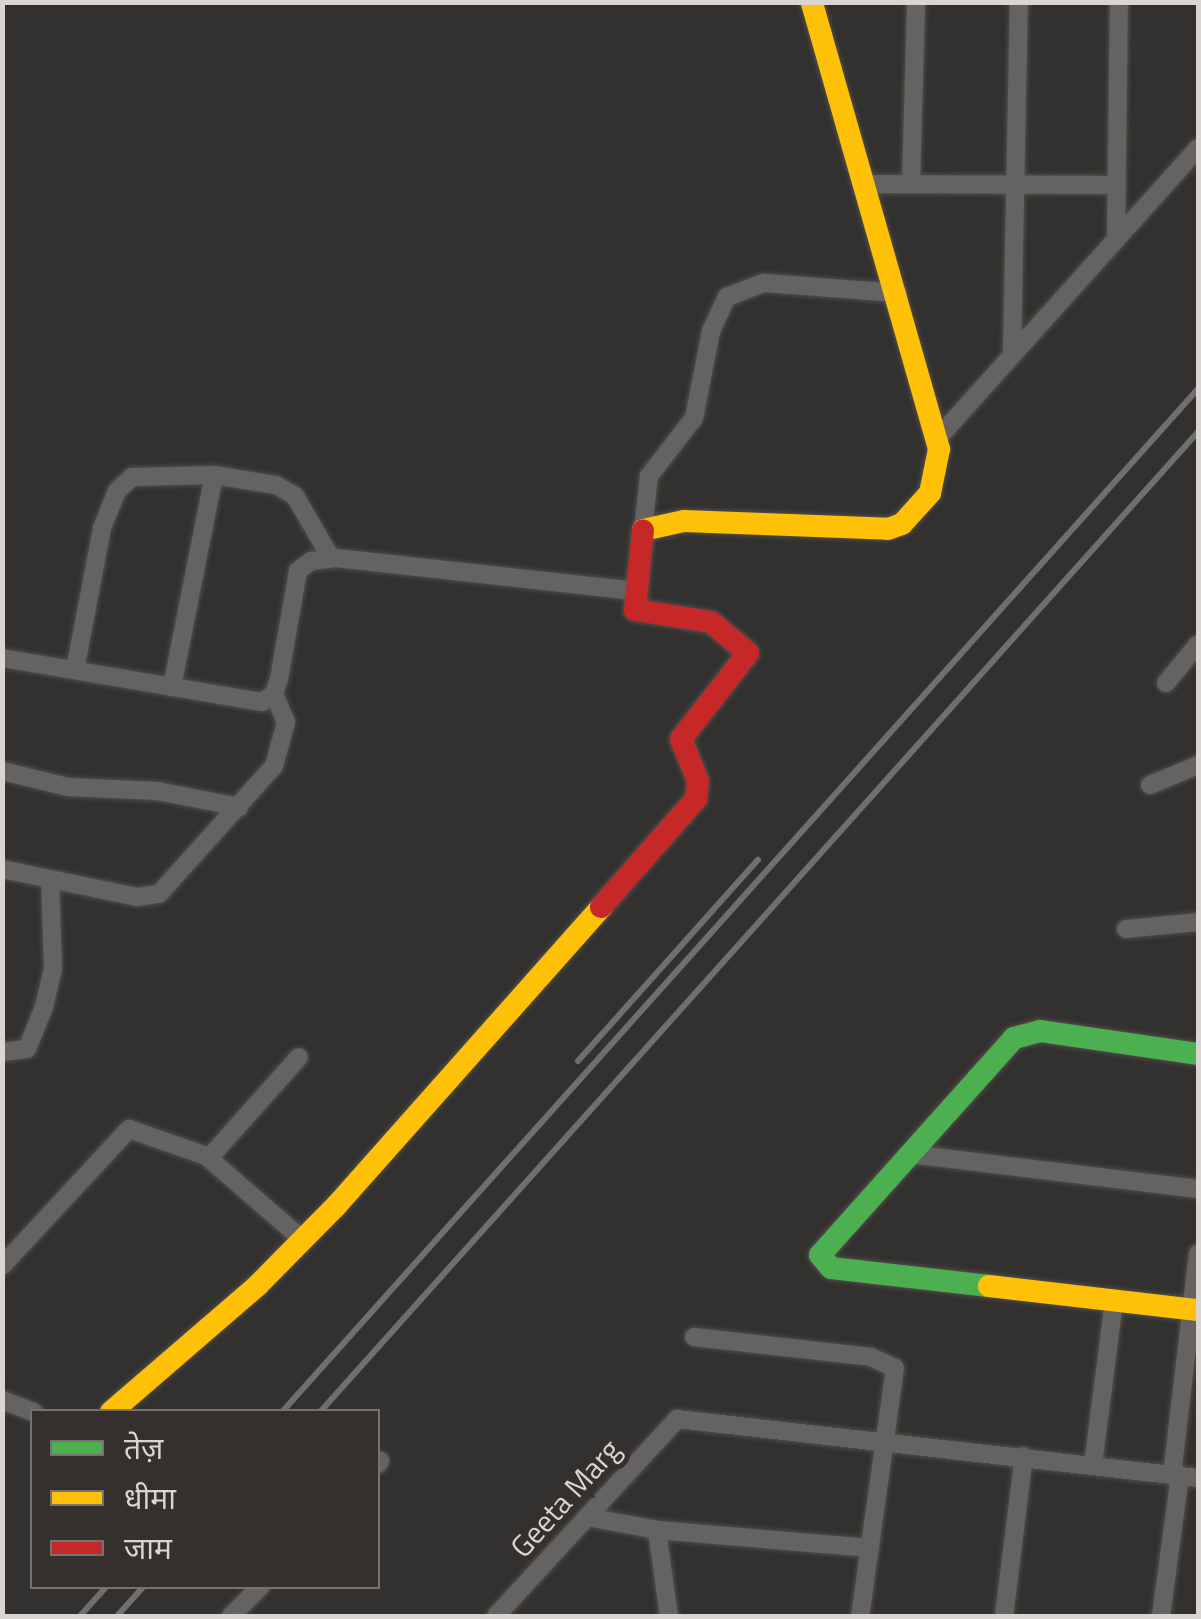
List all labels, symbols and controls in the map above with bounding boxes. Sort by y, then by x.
legend [30,1409,380,1589]
text: तेज़ [124,1425,163,1471]
street label: Geeta Marg [503,1431,627,1565]
text: धीमा [124,1475,176,1521]
text: जाम [124,1525,172,1571]

